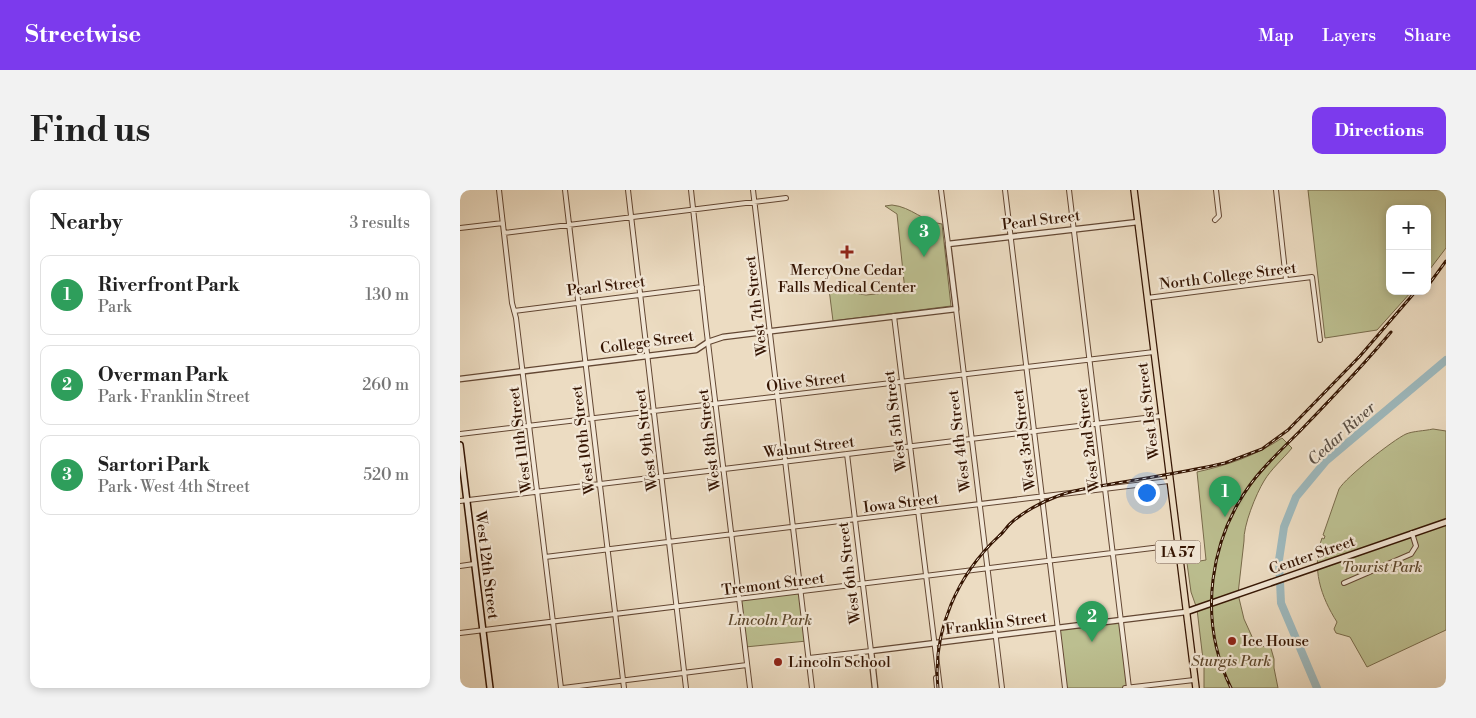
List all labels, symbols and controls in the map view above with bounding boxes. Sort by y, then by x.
text: Streetwise [25,20,141,50]
text: Map [1259,24,1294,47]
text: Layers [1322,24,1376,47]
text: Share [1404,24,1451,47]
button: Directions [1312,107,1446,154]
text: Find us [30,109,150,152]
map controls [1386,205,1431,295]
button: + [1386,205,1431,250]
street label: Pearl Street [1001,206,1082,235]
text: Nearby [50,210,123,236]
text: 3 results [349,213,410,233]
pin: 3 [908,216,940,257]
marker: MercyOne Cedar Falls Medical Center [840,245,854,259]
button: − [1386,250,1431,295]
street label: West 7th Street [741,254,772,358]
street label: North College Street [1158,259,1298,294]
place label: MercyOne Cedar Falls Medical Center [778,261,917,297]
street label: Pearl Street [566,272,647,301]
text: Riverfront Park [98,273,240,297]
text: 1 [63,285,71,305]
text: 130 m [365,285,409,305]
text: Park [98,297,131,317]
street label: College Street [599,326,696,358]
street label: West 1st Street [1133,361,1164,462]
text: Overman Park [98,363,229,387]
street label: Olive Street [765,368,847,397]
street label: West 5th Street [880,369,911,474]
text: 2 [62,375,72,395]
text: 260 m [362,375,409,395]
street label: West 10th Street [567,384,600,496]
street label: West 11th Street [504,385,537,495]
street label: West 2nd Street [1073,386,1104,494]
text: Park · Franklin Street [98,387,250,407]
street label: West 9th Street [631,387,662,493]
street label: West 8th Street [694,387,725,493]
street label: West 3rd Street [1009,387,1040,493]
street label: West 4th Street [944,388,975,494]
water label: Cedar River [1303,397,1381,470]
street label: Walnut Street [762,432,856,463]
text: Sartori Park [98,453,210,477]
text: 3 [62,465,72,485]
text: 520 m [363,465,409,485]
pin: 1 [1209,476,1241,517]
text: Park · West 4th Street [98,477,250,497]
your location [1134,480,1160,506]
street label: Iowa Street [862,489,940,518]
street label: West 12th Street [470,509,503,621]
street label: West 6th Street [834,520,865,626]
street label: Center Street [1267,532,1358,579]
road number: IA 57 [1156,541,1200,564]
park label: Tourist Park [1342,558,1423,577]
street label: Tremont Street [721,569,826,600]
pin: 2 [1076,601,1108,642]
street label: Franklin Street [944,608,1049,639]
park label: Lincoln Park [727,611,812,630]
place label: Ice House [1242,632,1309,651]
marker: Ice House [1226,635,1238,647]
park label: Sturgis Park [1191,652,1271,671]
place label: Lincoln School [788,653,891,672]
marker: Lincoln School [772,656,784,668]

